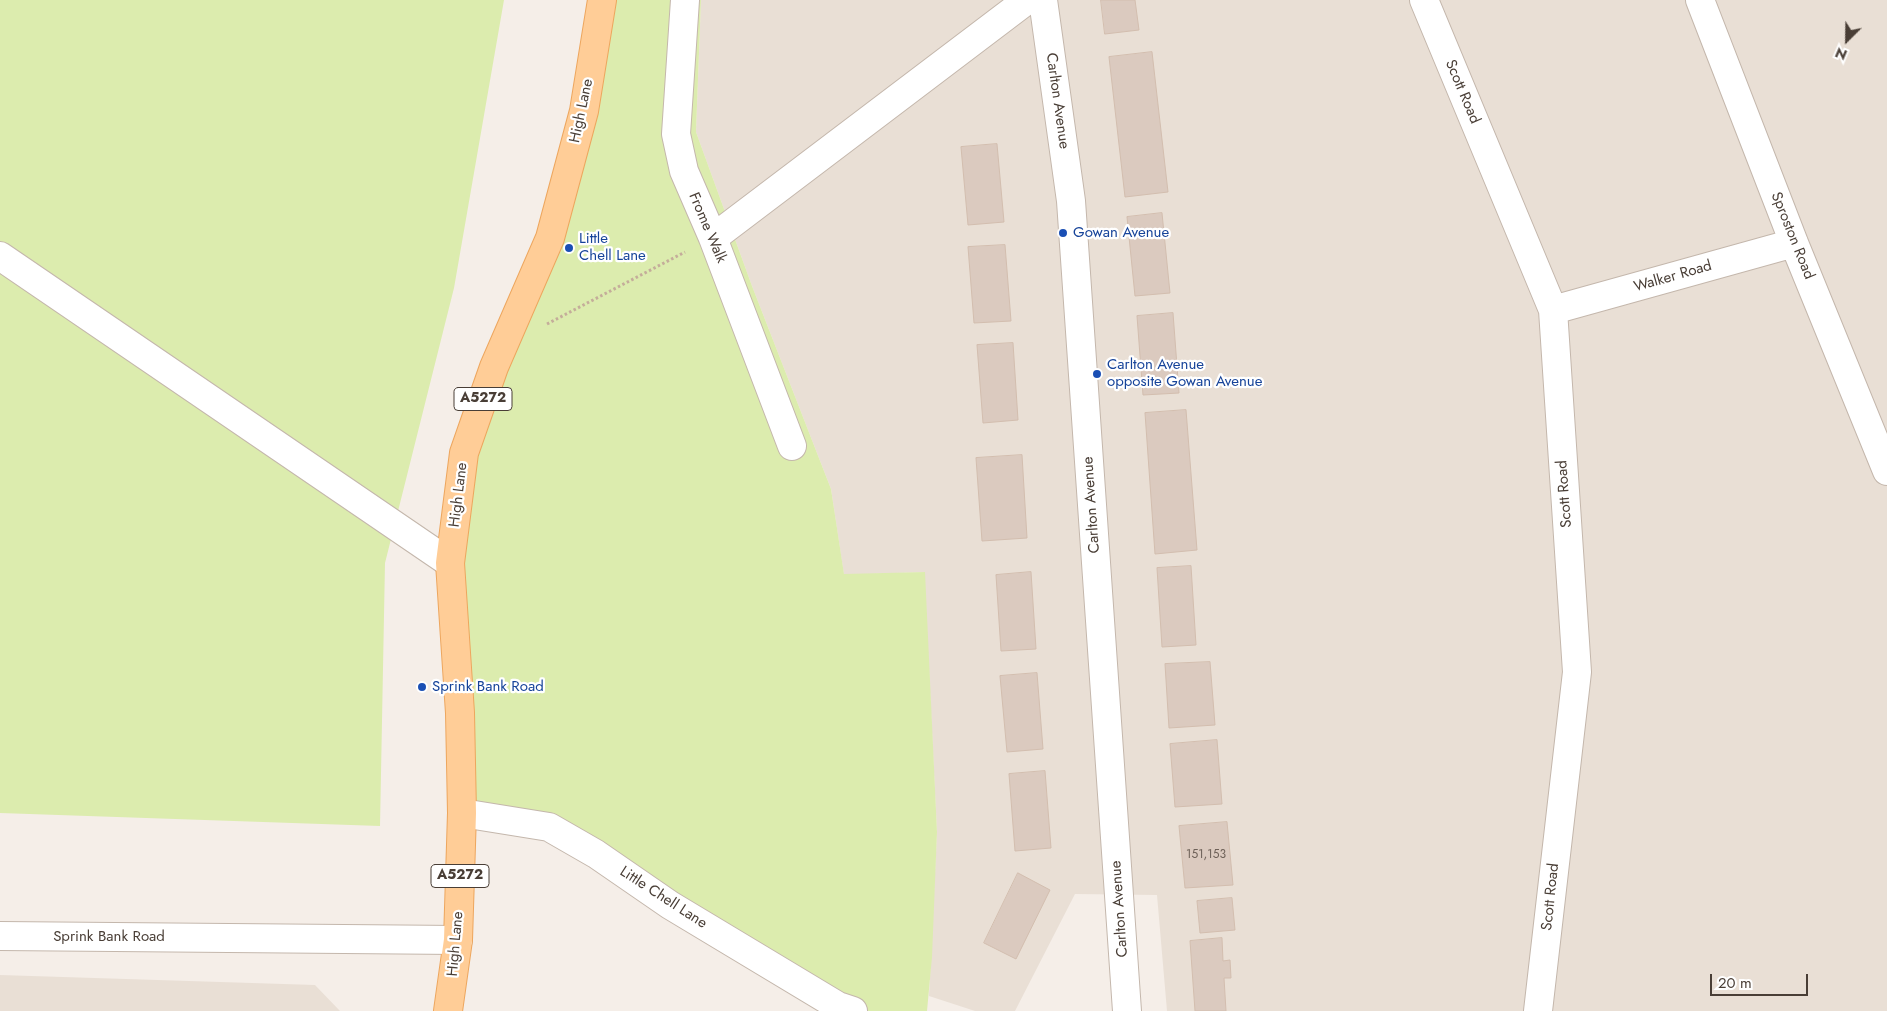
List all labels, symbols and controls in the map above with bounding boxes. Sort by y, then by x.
north arrow [1822,15,1872,65]
text: N [1832,42,1850,65]
street label: Carlton Avenue [1041,52,1073,150]
street label: Scott Road [1441,57,1483,127]
street label: High Lane [566,77,598,145]
street label: Frome Walk [684,190,730,266]
street label: Sproston Road [1766,190,1818,282]
place label: Gowan Avenue [1073,224,1169,242]
marker: Gowan Avenue [1057,227,1069,239]
place label: Little Chell Lane [579,230,646,265]
marker: Little Chell Lane [563,242,575,254]
street label: Walker Road [1632,257,1714,297]
place label: Carlton Avenue opposite Gowan Avenue [1107,356,1262,391]
marker: Carlton Avenue opposite Gowan Avenue [1091,368,1103,380]
road number: A5272 [454,388,512,410]
street label: Carlton Avenue [1080,456,1104,554]
street label: Scott Road [1554,460,1576,528]
street label: High Lane [446,462,472,528]
place label: Sprink Bank Road [432,678,544,696]
marker: Sprink Bank Road [416,681,428,693]
house number: 151,153 [1186,848,1226,862]
street label: Carlton Avenue [1108,860,1132,958]
street label: Scott Road [1539,862,1563,932]
street label: Little Chell Lane [616,863,710,933]
road number: A5272 [431,864,489,888]
street label: High Lane [444,911,468,977]
street label: Sprink Bank Road [53,928,165,946]
scale bar [1712,964,1810,996]
text: 20 m [1718,972,1752,994]

